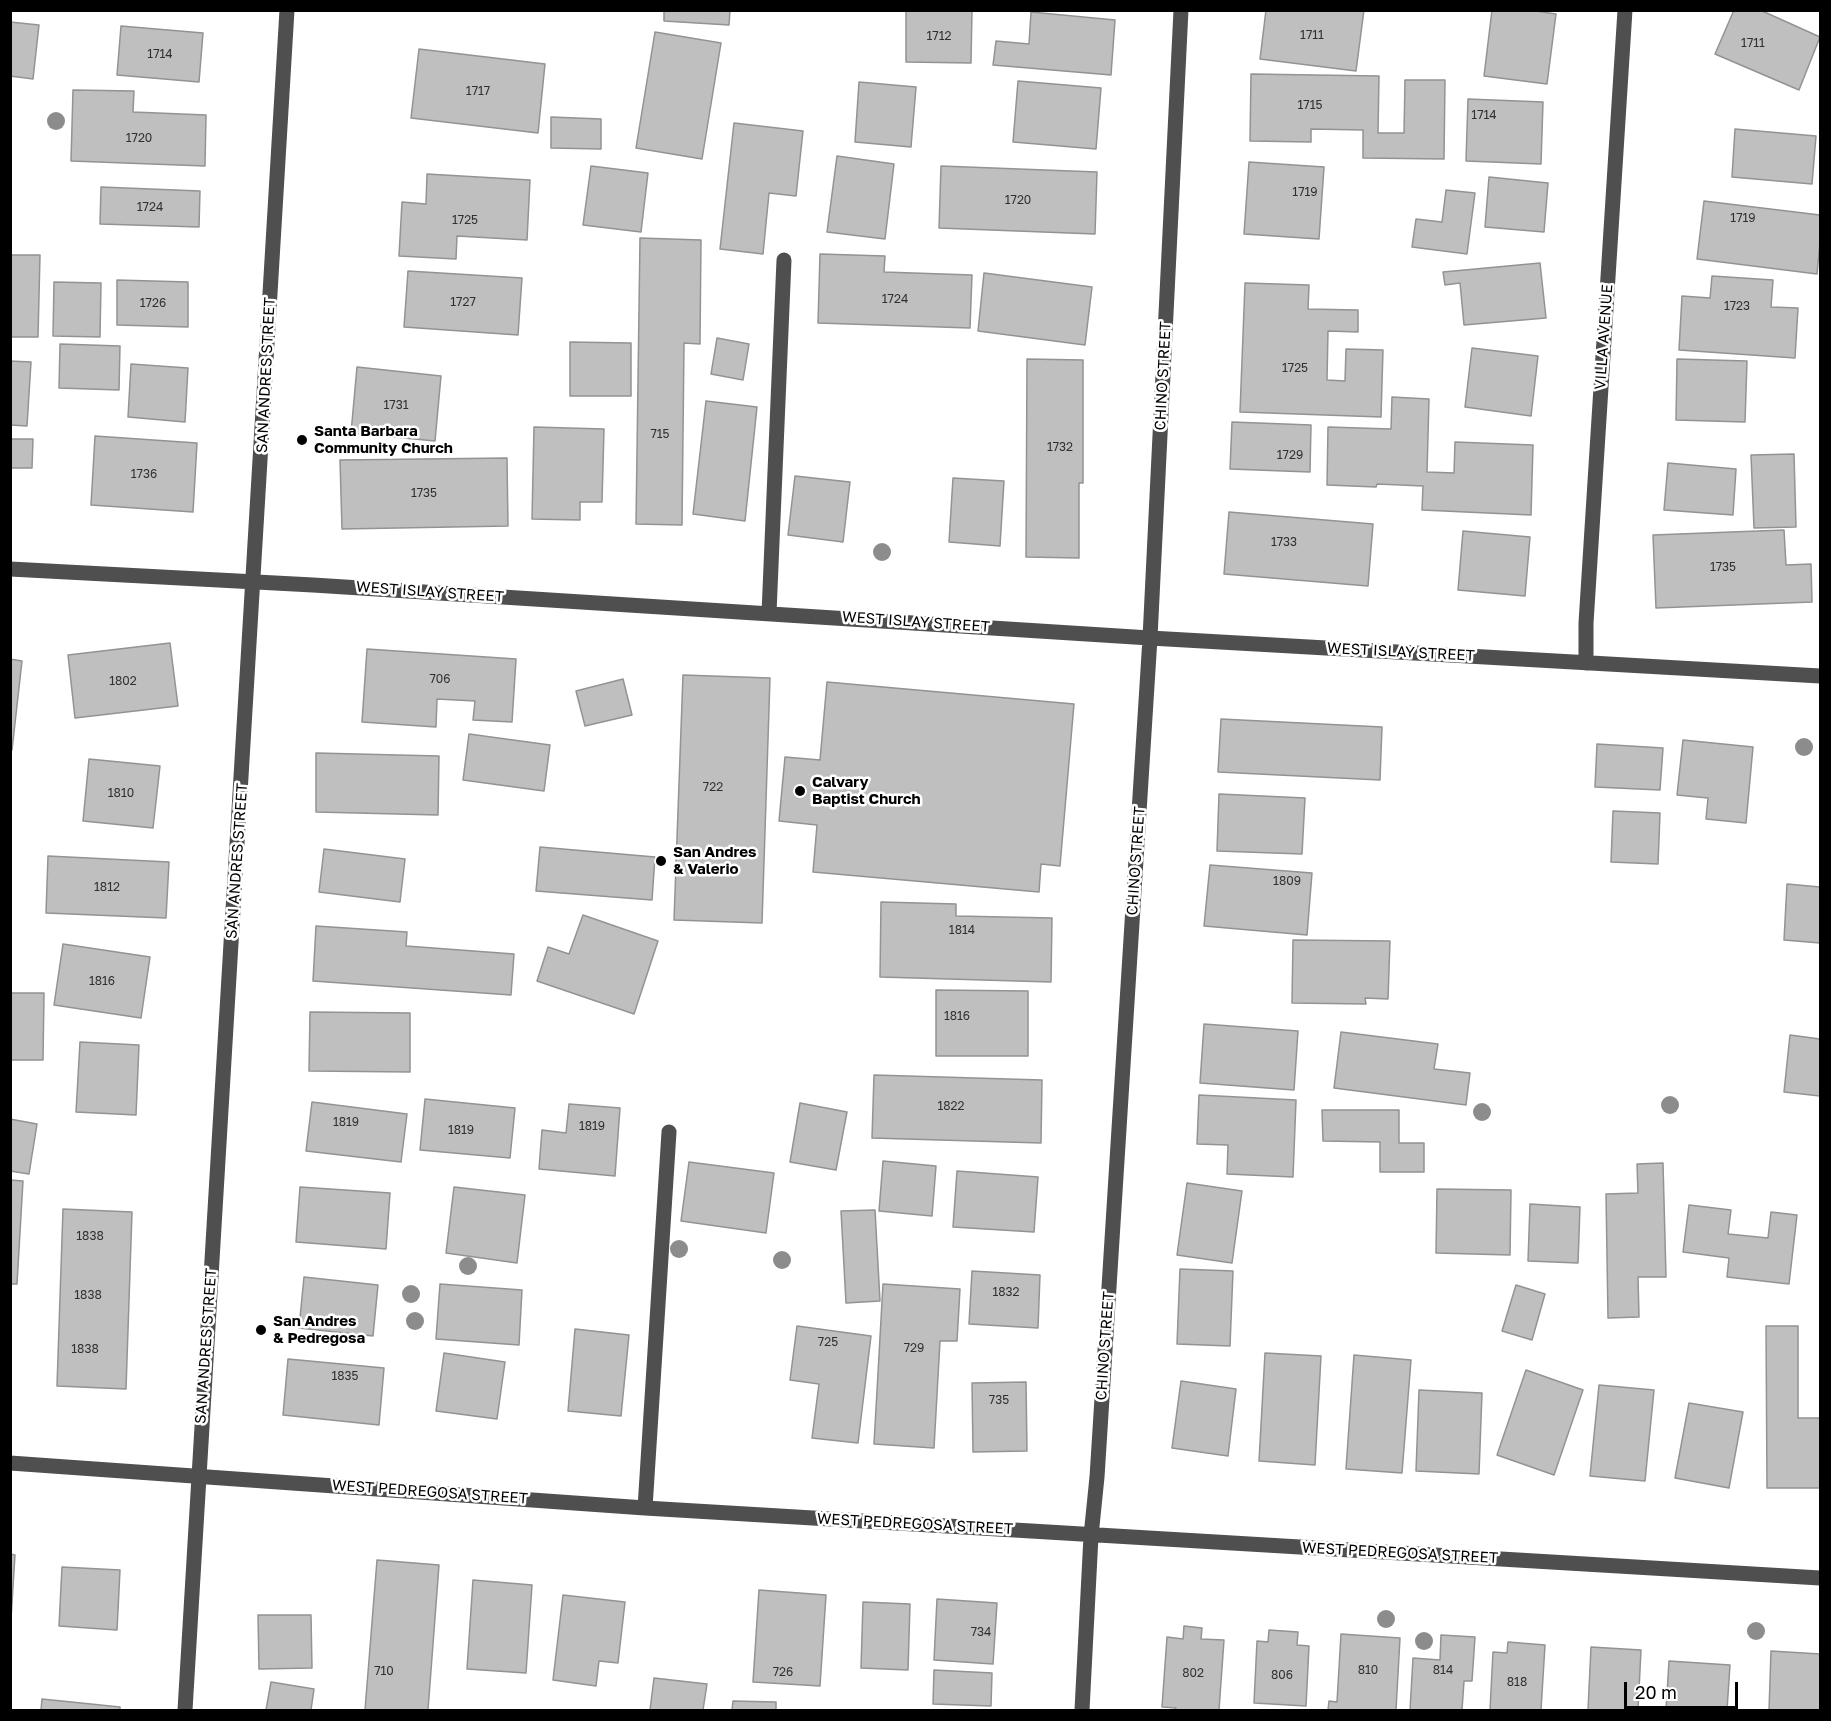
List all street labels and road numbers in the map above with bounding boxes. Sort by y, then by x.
street label: VILLA AVENUE [1591,284,1617,390]
street label: SAN ANDRES STREET [253,297,279,453]
street label: CHINO STREET [1151,321,1175,431]
street label: WEST ISLAY STREET [356,578,504,606]
street label: WEST ISLAY STREET [842,608,990,636]
street label: WEST ISLAY STREET [1327,639,1475,665]
street label: SAN ANDRES STREET [223,783,251,939]
street label: CHINO STREET [1123,806,1149,916]
street label: SAN ANDRES STREET [192,1268,220,1424]
street label: CHINO STREET [1092,1291,1118,1401]
street label: WEST PEDREGOSA STREET [331,1476,529,1508]
street label: WEST PEDREGOSA STREET [816,1510,1014,1538]
street label: WEST PEDREGOSA STREET [1301,1539,1499,1567]

